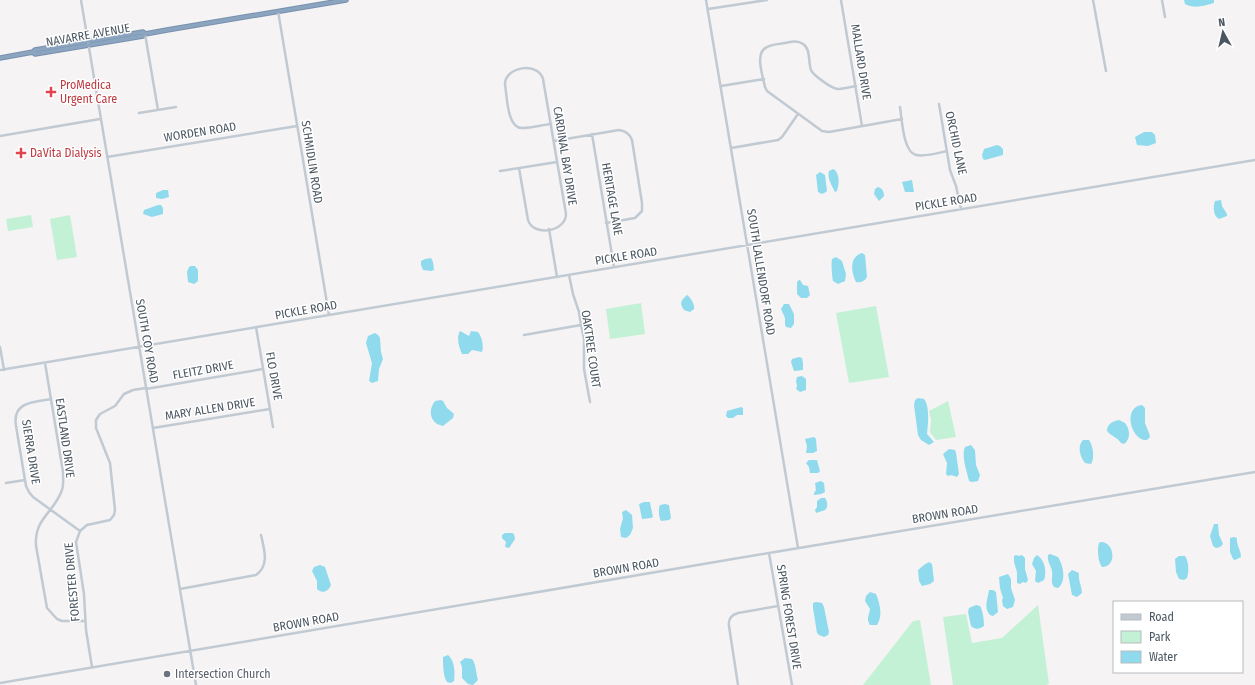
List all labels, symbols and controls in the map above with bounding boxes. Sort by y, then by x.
north arrow [1203,12,1243,52]
text: N [1218,16,1226,29]
street label: NAVARRE AVENUE [45,21,131,49]
street label: MALLARD DRIVE [848,23,874,101]
place label: ProMedica Urgent Care [60,78,117,106]
marker: ProMedica Urgent Care [45,86,57,98]
street label: CARDINAL BAY DRIVE [550,105,580,207]
street label: ORCHID LANE [942,110,970,177]
street label: WORDEN ROAD [163,119,237,145]
street label: SCHMIDLIN ROAD [299,120,325,204]
place label: DaVita Dialysis [30,146,102,160]
marker: DaVita Dialysis [15,147,27,159]
street label: HERITAGE LANE [599,162,625,237]
street label: PICKLE ROAD [914,190,978,214]
street label: SOUTH LALLENDORF ROAD [744,208,778,336]
street label: PICKLE ROAD [594,244,658,268]
street label: SOUTH COY ROAD [133,298,161,384]
street label: PICKLE ROAD [274,298,338,322]
street label: OAKTREE COURT [579,309,603,389]
street label: FLO DRIVE [263,351,285,402]
street label: FLEITZ DRIVE [171,358,235,382]
street label: MARY ALLEN DRIVE [164,395,256,423]
street label: EASTLAND DRIVE [52,397,78,479]
street label: SIERRA DRIVE [19,419,43,486]
street label: BROWN ROAD [911,502,979,526]
street label: FORESTER DRIVE [62,542,82,622]
street label: BROWN ROAD [592,555,660,581]
street label: SPRING FOREST DRIVE [774,564,804,671]
legend [1113,601,1243,673]
street label: BROWN ROAD [272,609,340,635]
text: Road [1149,610,1174,624]
text: Park [1149,630,1171,644]
text: Water [1149,650,1178,664]
place label: Intersection Church [175,667,271,681]
marker: Intersection Church [162,669,172,679]

